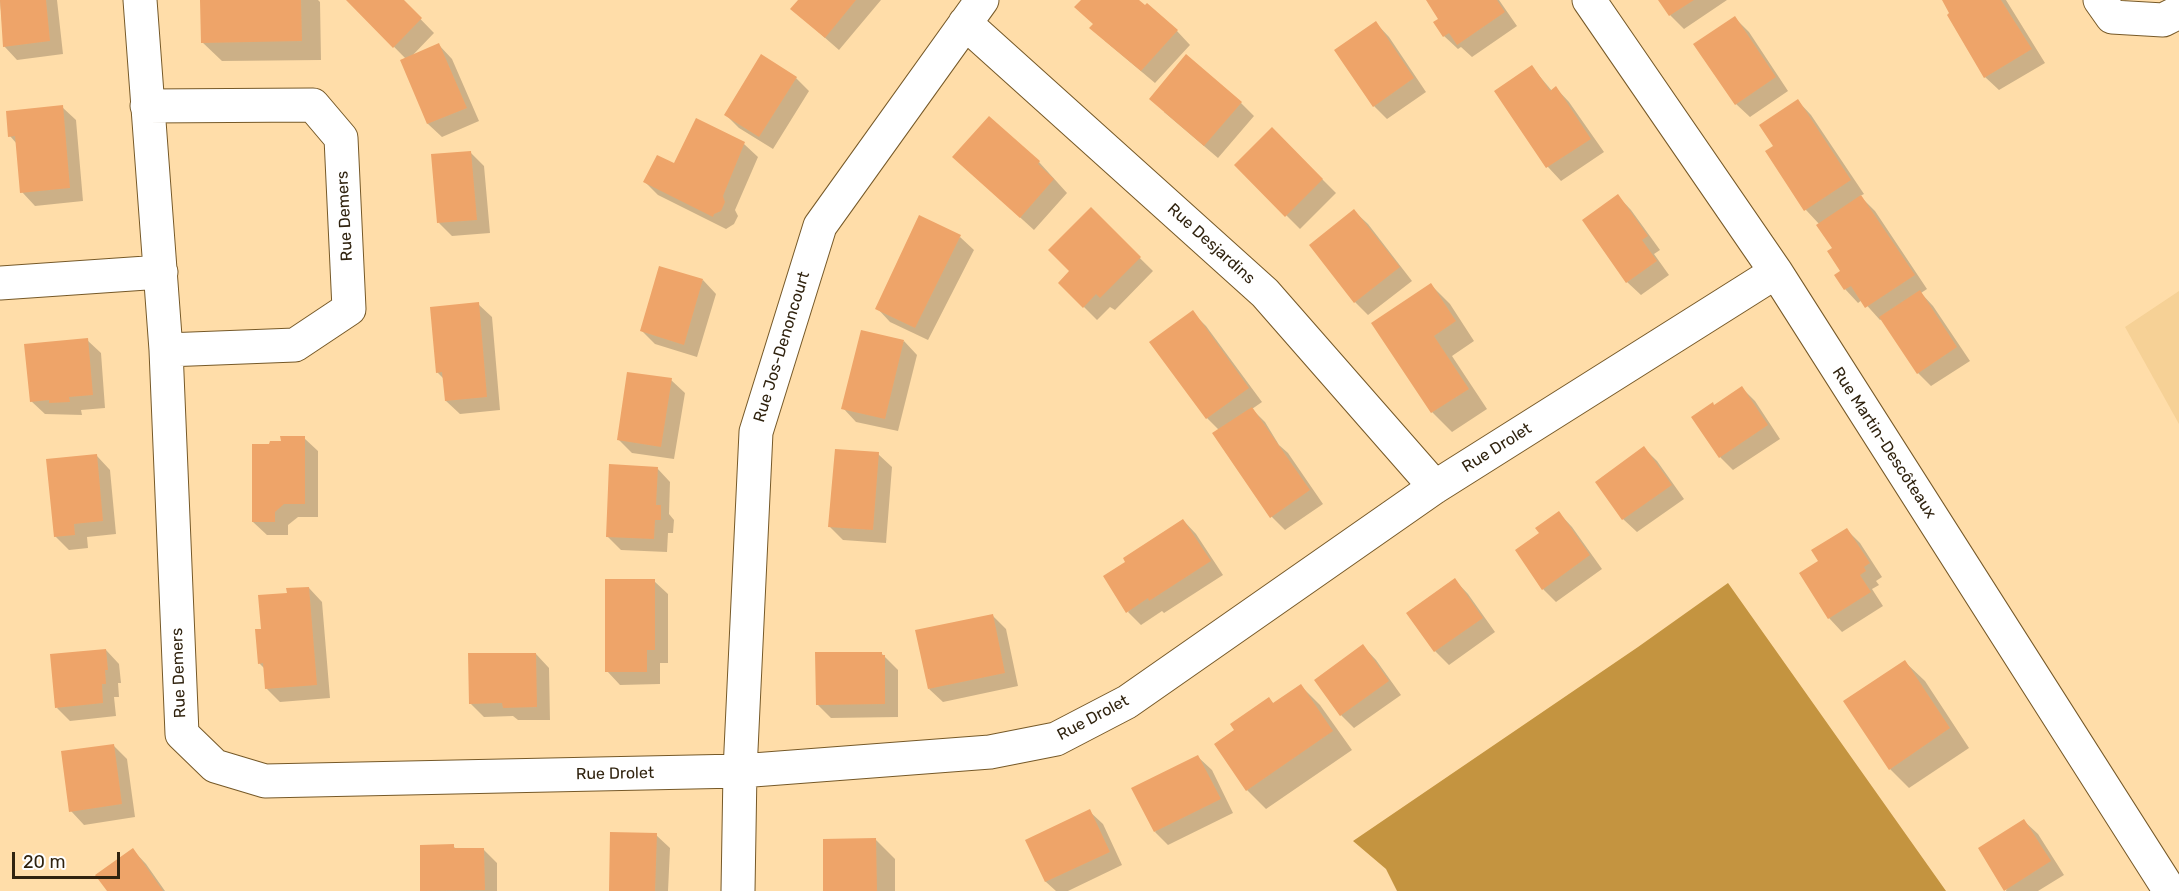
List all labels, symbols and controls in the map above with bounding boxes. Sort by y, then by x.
street label: Rue Demers [333,170,357,262]
street label: Rue Desjardins [1163,200,1259,288]
street label: Rue Jos-Denoncourt [750,269,814,425]
street label: Rue Martin-Descôteaux [1828,364,1940,522]
street label: Rue Drolet [1459,419,1535,477]
street label: Rue Demers [168,627,190,719]
street label: Rue Drolet [1054,691,1132,745]
street label: Rue Drolet [576,764,654,784]
scale bar [15,840,123,878]
text: 20 m [23,851,65,873]

